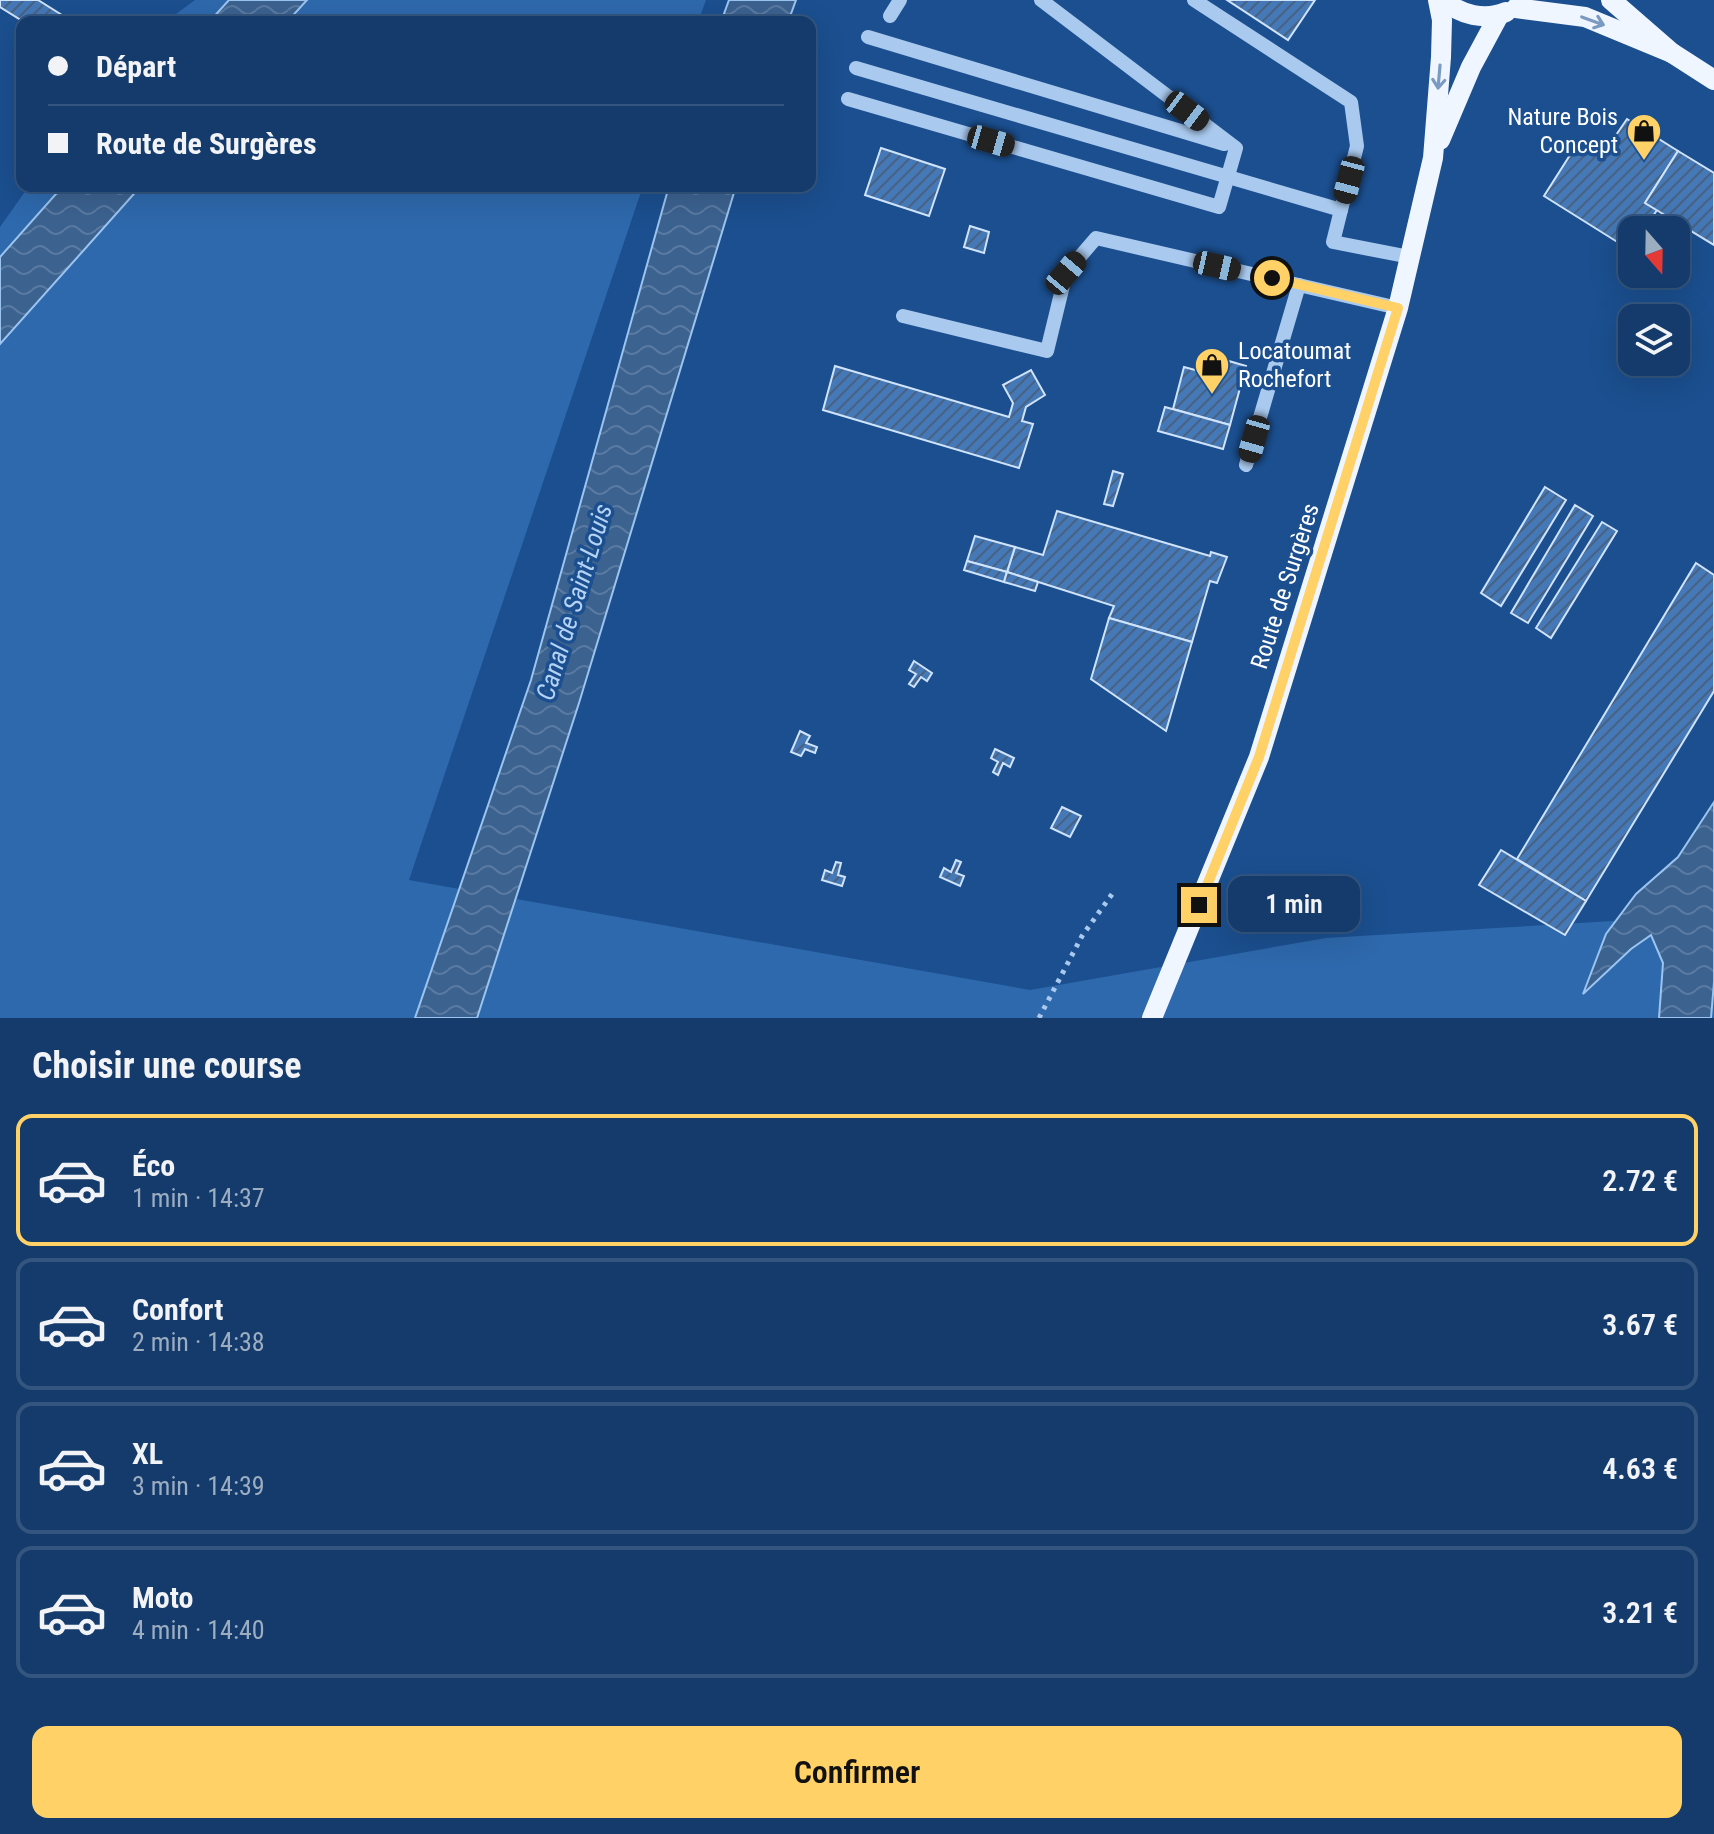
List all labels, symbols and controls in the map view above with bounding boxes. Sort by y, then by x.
one-way arrow [1580,15,1605,29]
text: Départ [96,49,176,84]
one-way arrow [1431,64,1446,90]
car [1161,87,1213,135]
place label: Nature Bois Concept [1507,103,1618,159]
shop icon: Nature Bois Concept [1625,112,1663,162]
car [965,123,1017,159]
text: Route de Surgères [96,126,317,161]
car [1331,154,1367,206]
north arrow [1618,216,1690,288]
map controls [1618,216,1690,376]
car [1041,247,1091,299]
car [1191,249,1243,283]
route start [1254,260,1290,296]
button: layers [1618,304,1690,376]
place label: Locatoumat Rochefort [1238,337,1351,393]
shop icon: Locatoumat Rochefort [1193,346,1231,396]
car [1236,413,1272,465]
water label: Canal de Saint-Louis [530,500,618,704]
street label: Route de Surgères [1245,500,1325,672]
callout: 1 min [1227,877,1359,933]
route end [1181,887,1217,923]
text: 1 min [1265,889,1323,919]
text: Choisir une course [32,1045,301,1087]
icon: car [36,1144,108,1216]
text: Éco [132,1148,175,1183]
text: 2.72 € [1602,1163,1678,1198]
text: 1 min · 14:37 [132,1183,265,1213]
icon: car [36,1288,108,1360]
text: Confort [132,1292,223,1327]
text: 3.67 € [1602,1307,1678,1342]
text: 2 min · 14:38 [132,1327,265,1357]
icon: car [36,1432,108,1504]
text: XL [132,1436,163,1471]
text: 4.63 € [1602,1451,1678,1486]
text: 3 min · 14:39 [132,1471,265,1501]
icon: car [36,1576,108,1648]
text: Moto [132,1580,193,1615]
text: 3.21 € [1602,1595,1678,1630]
text: 4 min · 14:40 [132,1615,265,1645]
button: Confirmer [32,1726,1682,1818]

